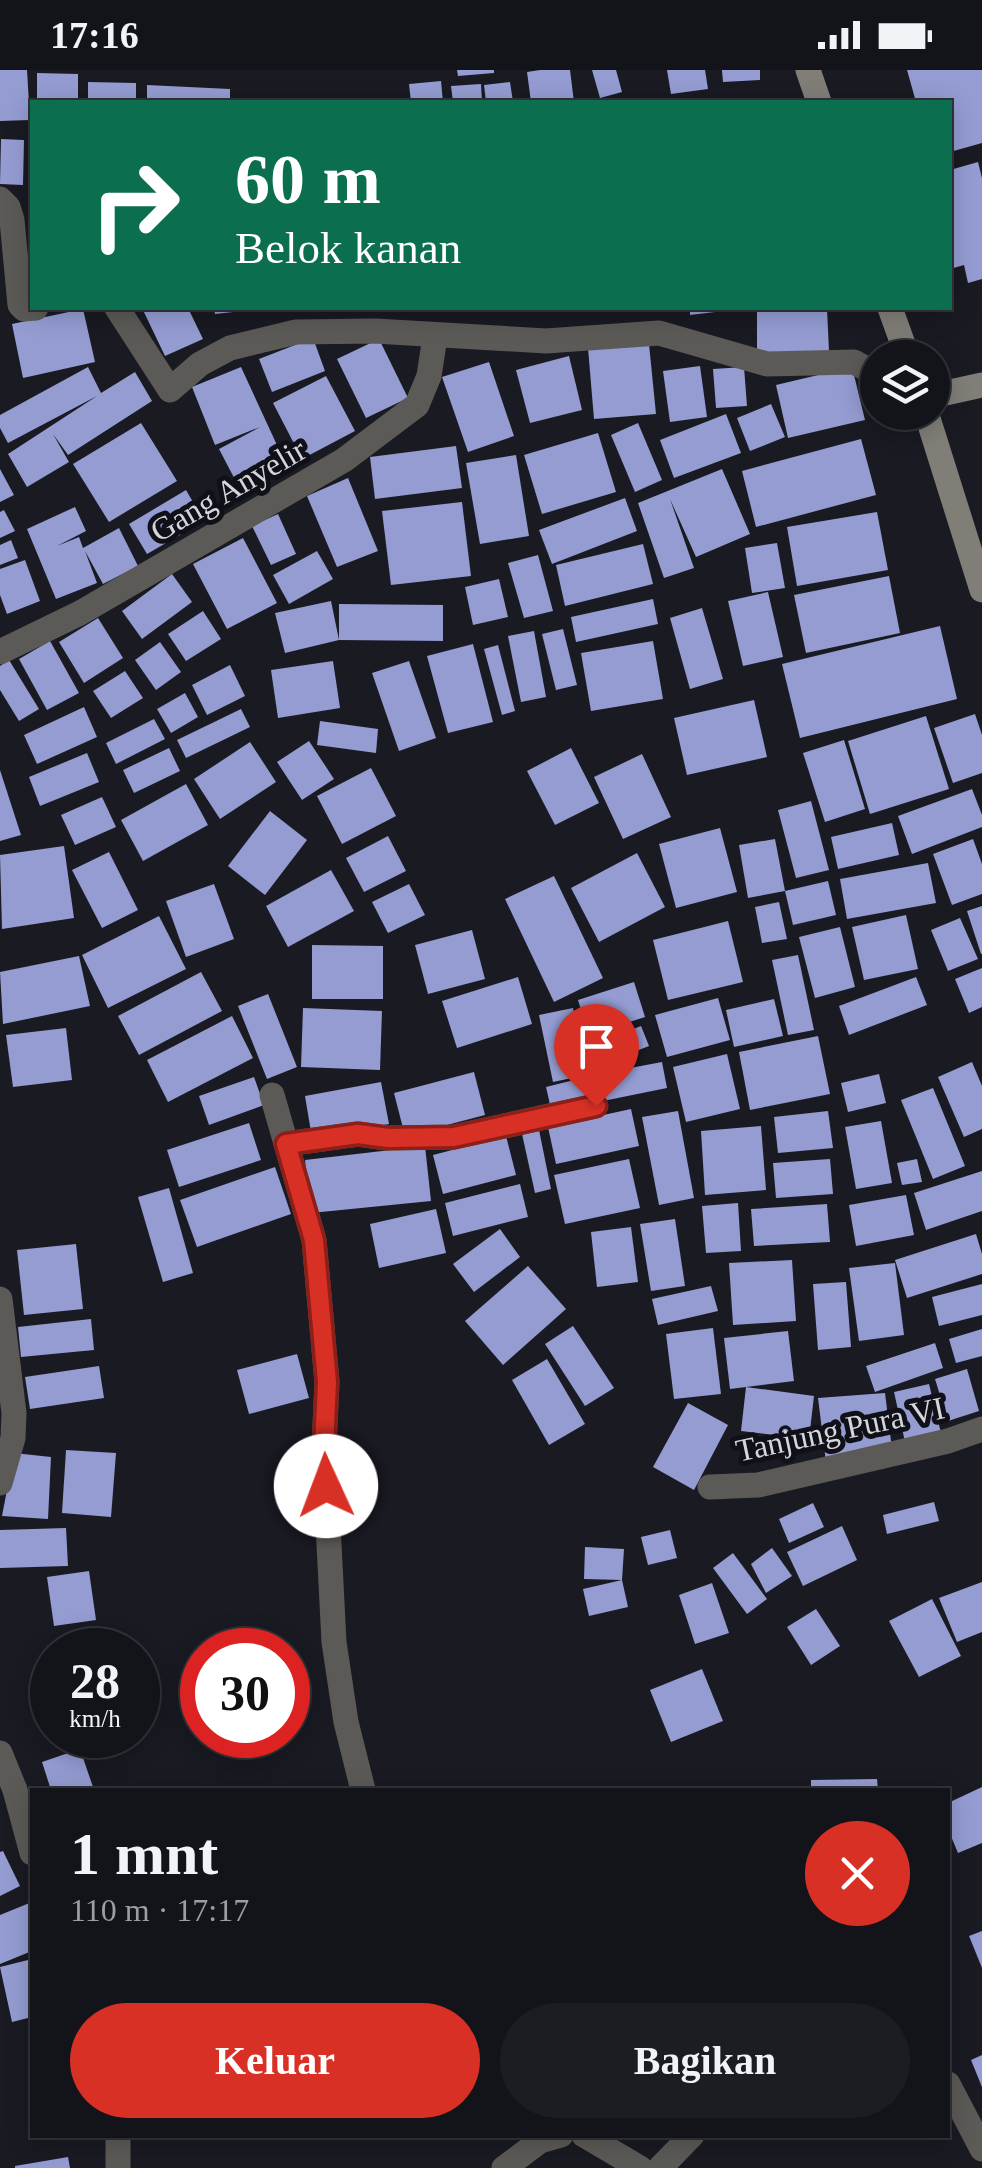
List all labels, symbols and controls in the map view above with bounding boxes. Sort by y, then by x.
text: 17:16 [50,14,139,56]
icon: right [70,140,200,270]
text: 60 m [235,141,381,218]
text: Belok kanan [235,223,461,273]
map controls [860,340,950,430]
button: layers [860,340,950,430]
street label: Gang Anyelir [144,431,312,549]
pin [554,1004,639,1107]
icon: arrive [569,1019,624,1074]
street label: Tanjung Pura VI [732,1389,948,1469]
position arrow [274,1434,378,1538]
speed limit sign: 30 [180,1628,310,1758]
text: 28 [70,1653,120,1709]
text: km/h [69,1705,121,1732]
text: 1 mnt [70,1821,218,1887]
button: close [805,1821,910,1926]
text: 110 m · 17:17 [70,1892,249,1928]
button: Keluar [70,2003,480,2118]
button: Bagikan [500,2003,910,2118]

